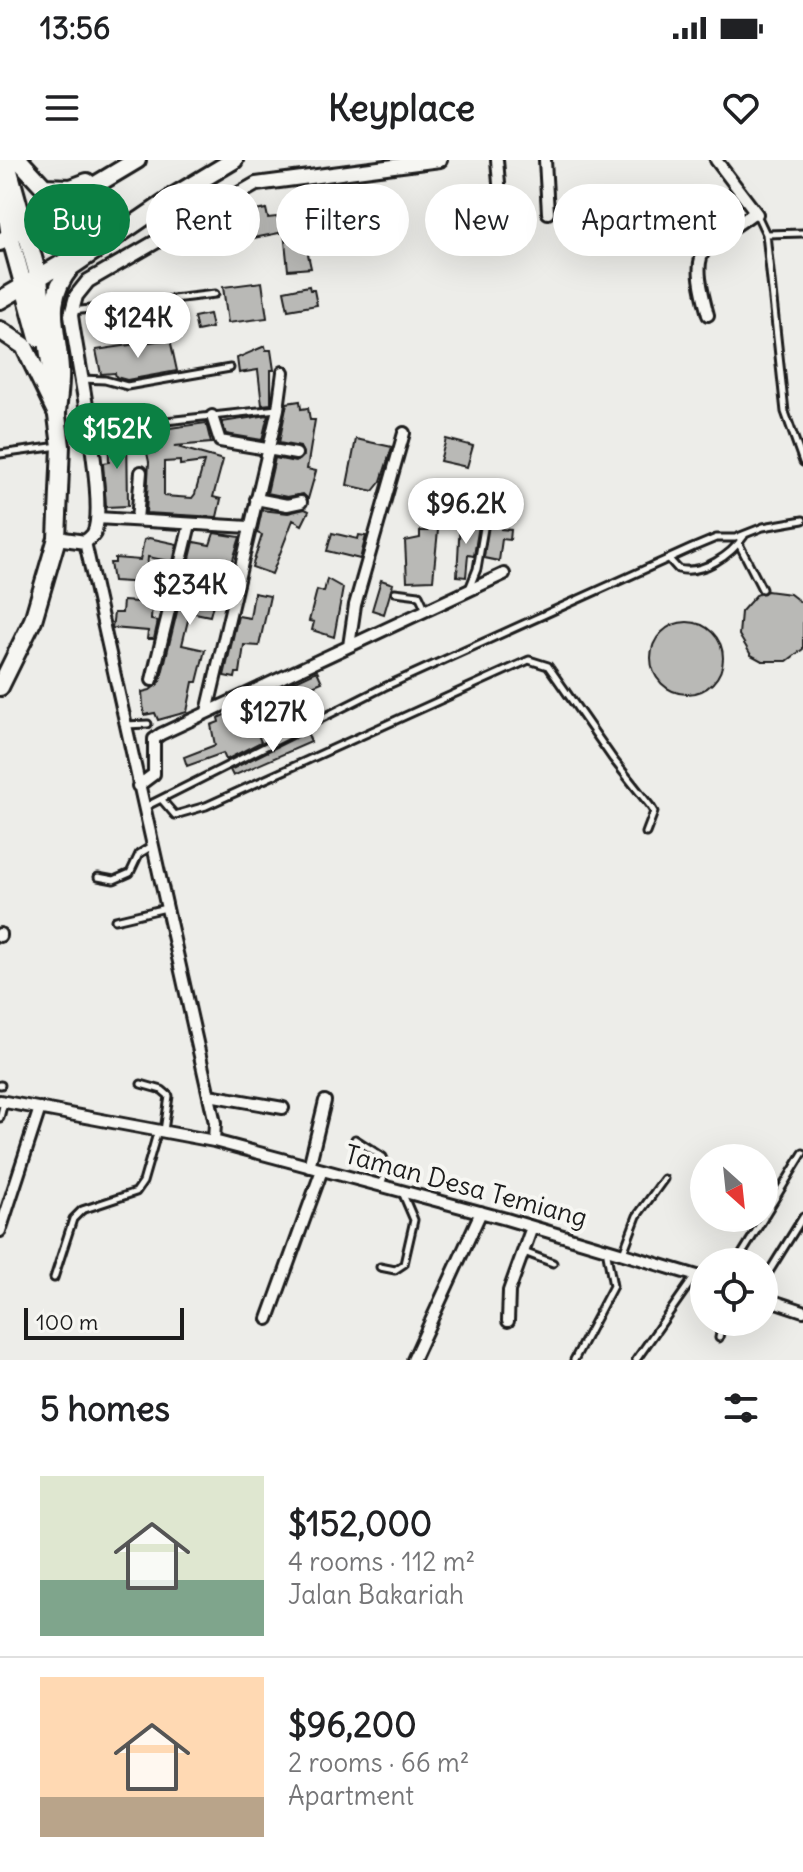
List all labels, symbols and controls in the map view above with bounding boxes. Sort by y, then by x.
text: 13:56 [40,9,110,47]
icon: menu [40,86,84,130]
text: Keyplace [328,86,475,131]
icon: heart [719,86,763,130]
chip: Buy [24,184,130,256]
chip: Rent [146,184,260,256]
chip: Filters [276,184,409,256]
chip: New [425,184,537,256]
chip: Apartment [553,184,745,256]
pin: $124K [82,292,194,360]
text: $124K [103,301,173,334]
pin: $152K [61,403,173,471]
text: $152K [82,412,152,445]
pin: $96.2K [401,478,531,546]
text: $96.2K [426,487,506,520]
pin: $234K [134,559,246,627]
text: $234K [153,568,227,601]
pin: $127K [217,686,329,754]
text: $127K [239,695,307,728]
street label: Taman Desa Temiang [341,1137,591,1234]
north arrow [690,1144,778,1232]
map controls [690,1144,778,1336]
button: locate [690,1248,778,1336]
scale bar [24,1304,184,1340]
text: 100 m [36,1308,98,1336]
icon: filters [719,1386,763,1430]
text: 5 homes [40,1387,170,1430]
text: $152,000 [288,1502,432,1545]
icon: home [104,1508,200,1604]
text: 4 rooms · 112 m² [288,1545,475,1578]
text: Jalan Bakariah [288,1578,464,1611]
text: $96,200 [288,1703,417,1746]
icon: home [104,1709,200,1805]
text: 2 rooms · 66 m² [288,1746,470,1779]
text: Apartment [288,1779,414,1812]

